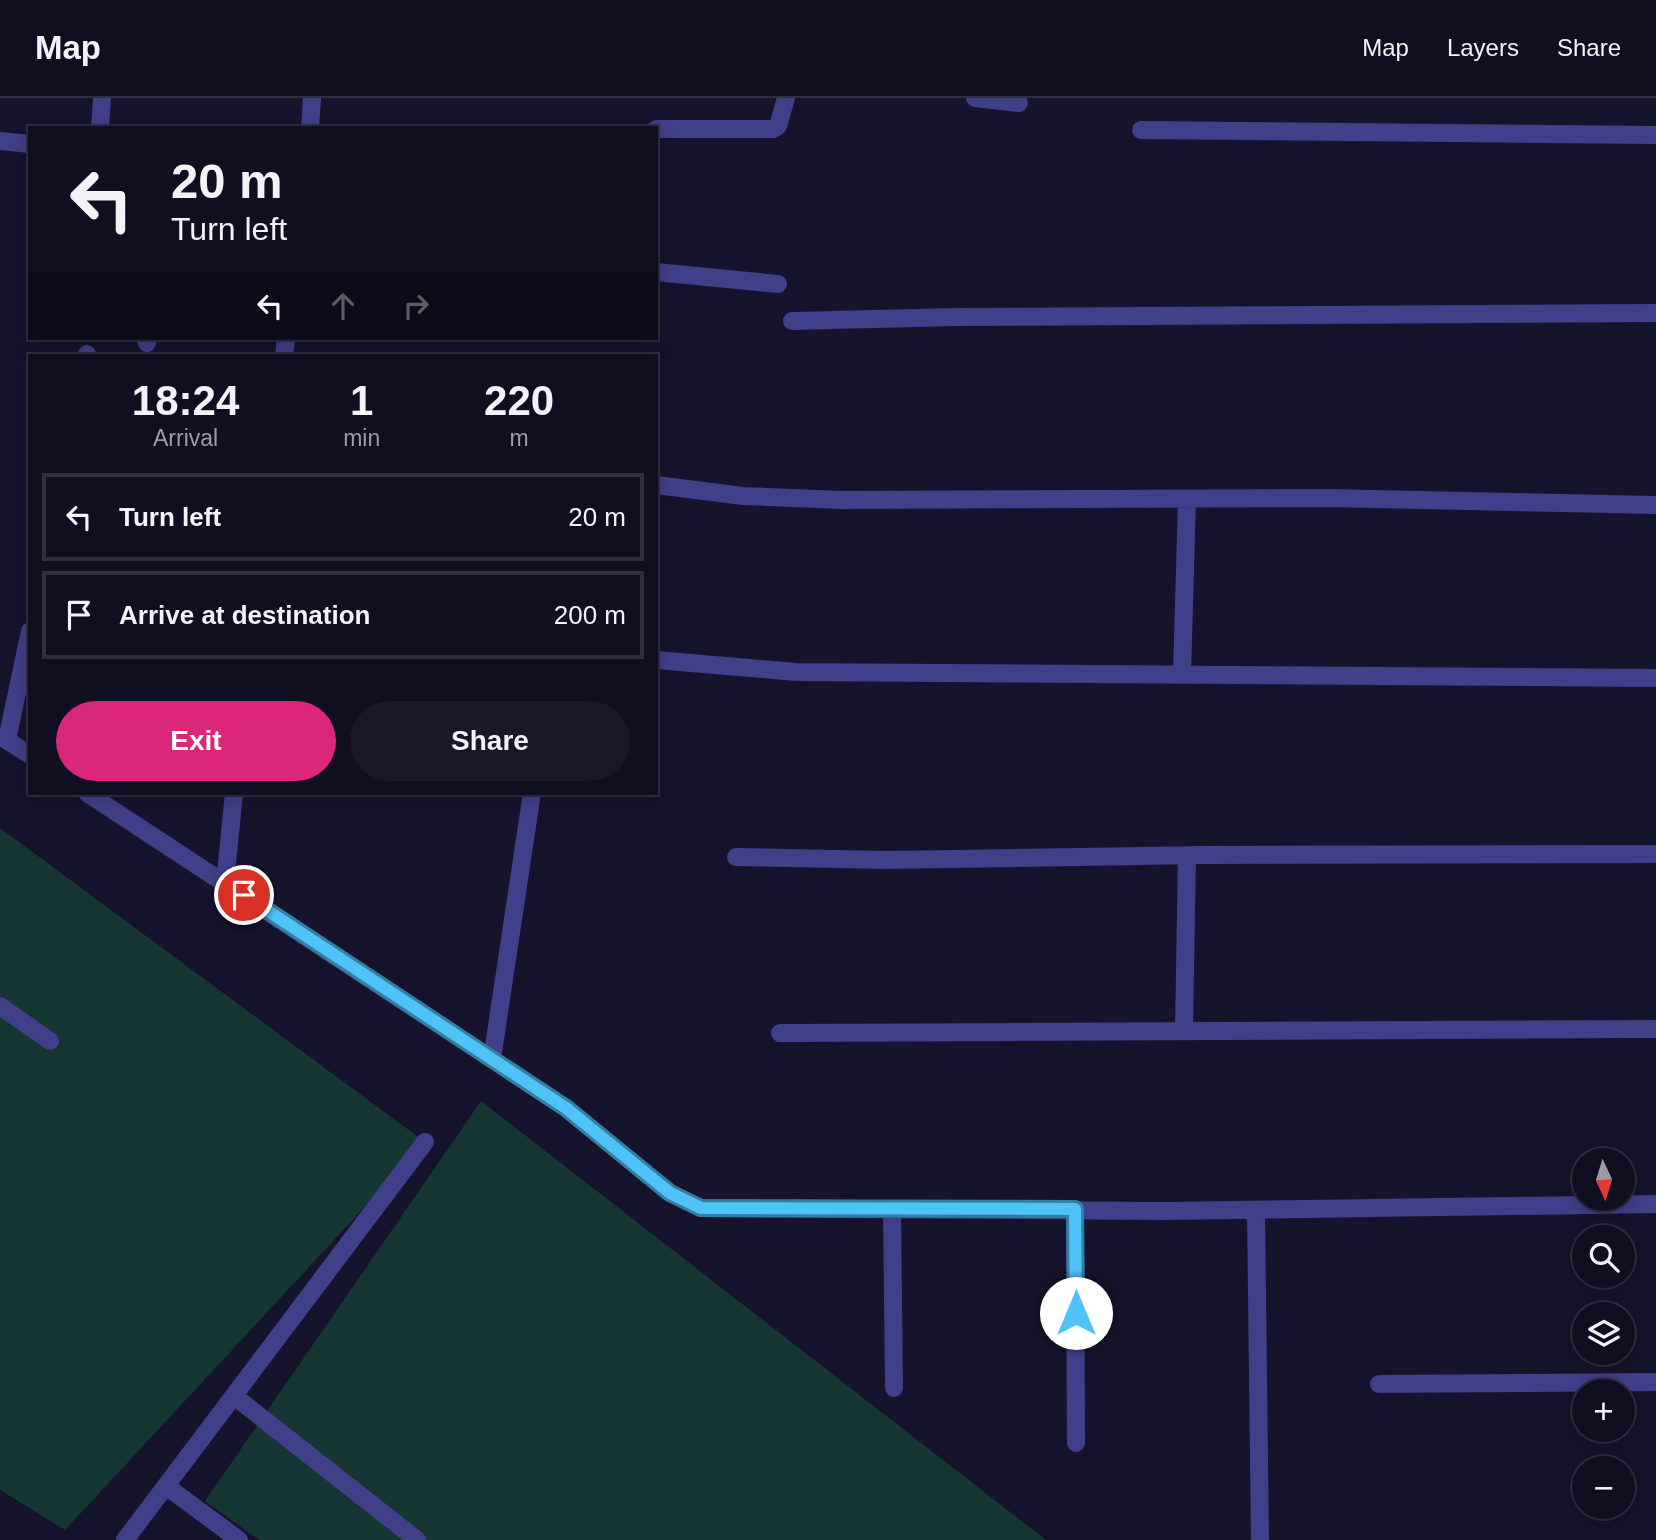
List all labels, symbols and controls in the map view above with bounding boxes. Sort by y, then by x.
text: Map [35,29,101,66]
text: Map [1362,34,1409,61]
text: Layers [1447,34,1519,61]
text: Share [1557,34,1621,61]
icon: left [56,154,147,245]
text: 20 m [171,154,283,208]
text: Turn left [171,211,287,247]
icon: left [251,287,289,325]
icon: ahead [324,287,362,325]
icon: right [397,287,435,325]
text: 18:24 [132,377,239,424]
text: 1 [350,377,373,424]
text: 220 [484,377,554,424]
text: Arrival [153,425,218,451]
text: min [343,425,380,451]
text: m [510,425,529,451]
icon: left [60,498,98,536]
text: Turn left [119,502,221,532]
text: 20 m [568,502,626,532]
icon: arrive [60,596,98,634]
text: Arrive at destination [119,600,370,630]
text: 200 m [554,600,626,630]
button: Exit [56,701,336,781]
button: Share [350,701,630,781]
pin [214,865,274,925]
icon: arrive [225,876,263,914]
north arrow [1572,1148,1634,1211]
map controls [1572,1148,1635,1519]
button: search [1572,1225,1635,1288]
position arrow [1039,1276,1113,1350]
button: layers [1572,1302,1635,1365]
button: + [1572,1379,1635,1442]
button: − [1572,1456,1635,1519]

